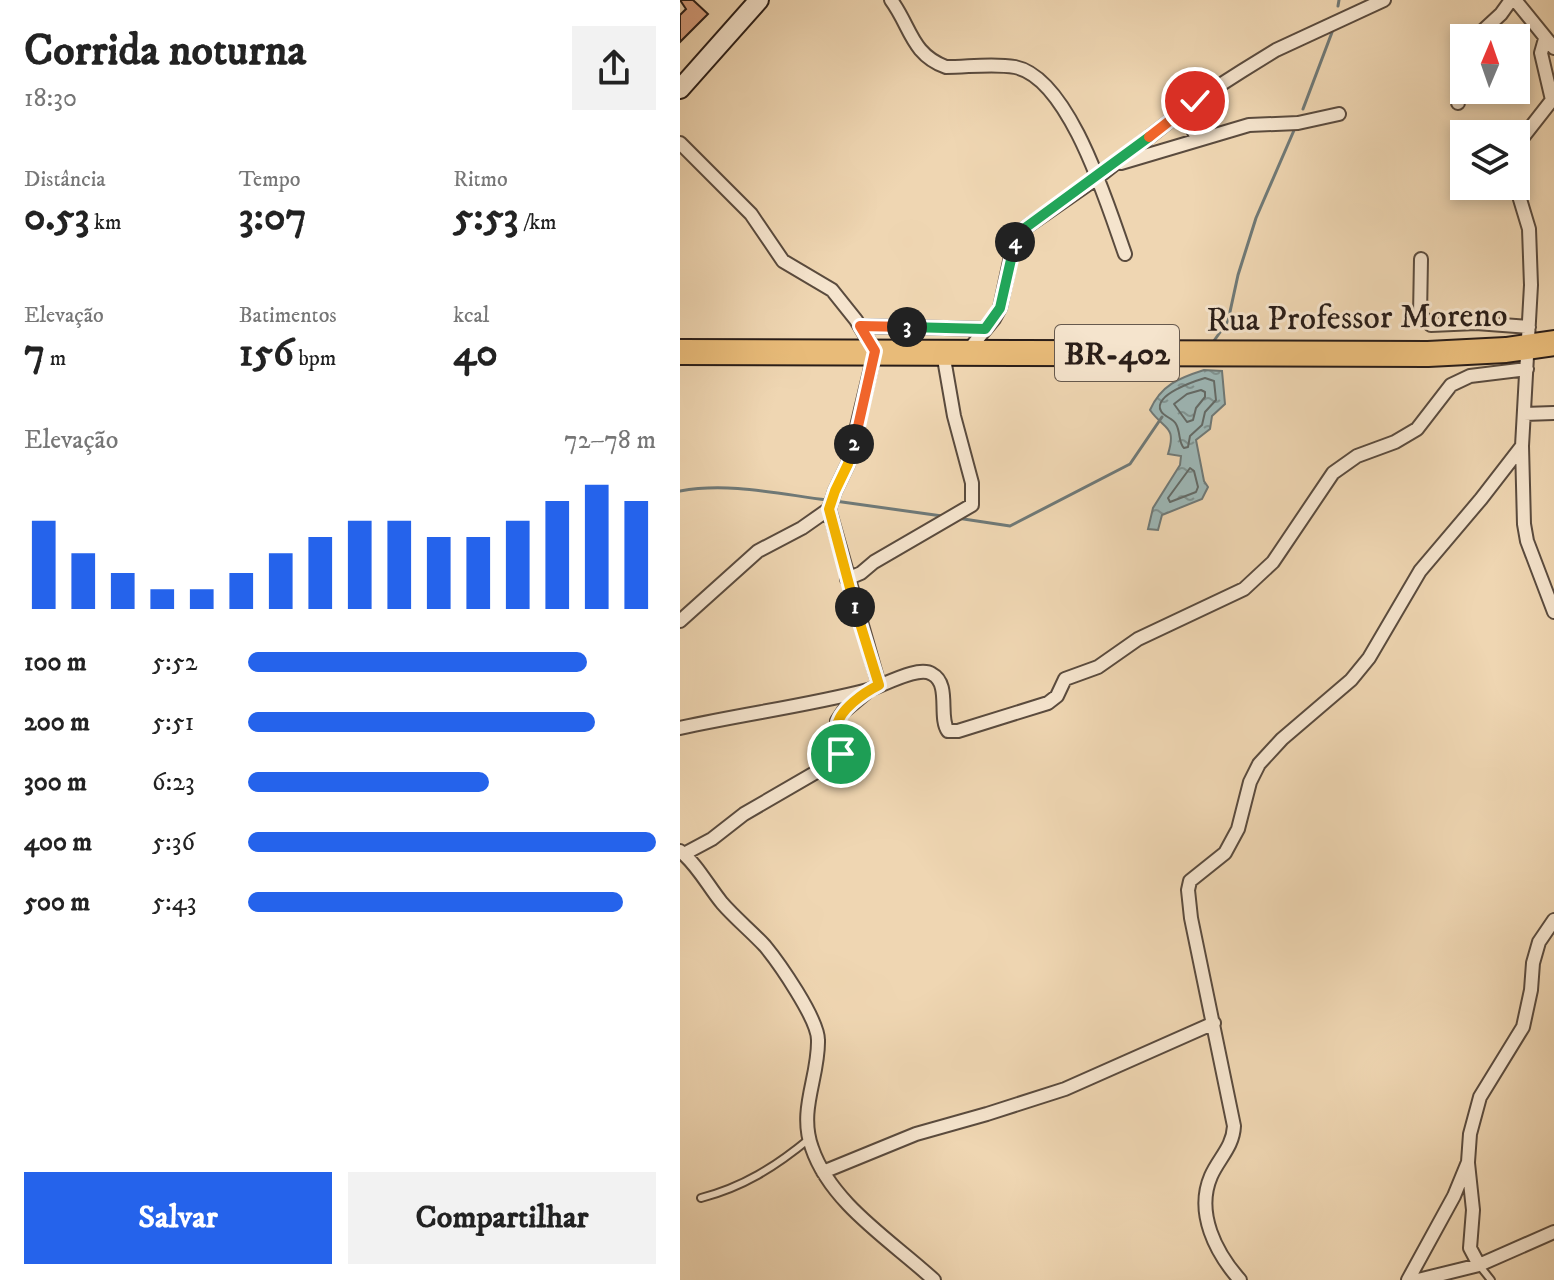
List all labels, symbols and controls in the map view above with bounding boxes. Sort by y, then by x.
text: Corrida noturna [24,24,306,79]
north arrow [1450,24,1530,104]
map controls [1450,24,1530,200]
button: share [572,26,656,110]
pin [1161,67,1229,135]
icon: check [1173,79,1217,123]
text: 18:30 [24,82,77,115]
button: layers [1450,120,1530,200]
text: Distância [24,166,106,193]
text: Tempo [239,166,300,193]
text: Ritmo [453,166,508,193]
text: 0.53 [24,193,89,243]
text: 3:07 [239,193,307,243]
text: 5:53 [453,193,518,243]
text: km [89,209,122,236]
text: /km [518,209,557,236]
pin: 4 [995,222,1035,262]
text: 4 [1009,228,1021,255]
street label: Rua Professor Moreno [1206,294,1508,342]
text: Elevação [24,302,104,329]
text: Batimentos [239,302,337,329]
text: kcal [453,302,489,329]
pin: 3 [887,307,927,347]
text: 3 [903,313,911,340]
road number: BR-402 [1055,325,1179,381]
text: 7 [24,329,45,379]
text: 156 [239,329,294,379]
text: 40 [453,329,498,379]
text: m [45,345,66,372]
text: bpm [294,345,336,372]
text: Elevação [24,424,118,457]
text: 72–78 m [564,424,656,457]
pin: 2 [834,424,874,464]
text: 2 [849,430,859,457]
pin: 1 [835,587,875,627]
text: 1 [851,593,859,620]
text: 100 m [24,646,87,679]
text: 5:52 [152,646,197,679]
text: 200 m [24,706,90,739]
text: 5:51 [152,706,194,739]
pin [807,720,875,788]
icon: arrive [819,732,863,776]
text: 300 m [24,766,87,799]
text: 6:23 [152,766,195,799]
text: 400 m [24,826,92,859]
text: 5:36 [152,826,195,859]
text: 500 m [24,886,90,919]
text: 5:43 [152,886,196,919]
button: Salvar [24,1172,332,1264]
button: Compartilhar [348,1172,656,1264]

